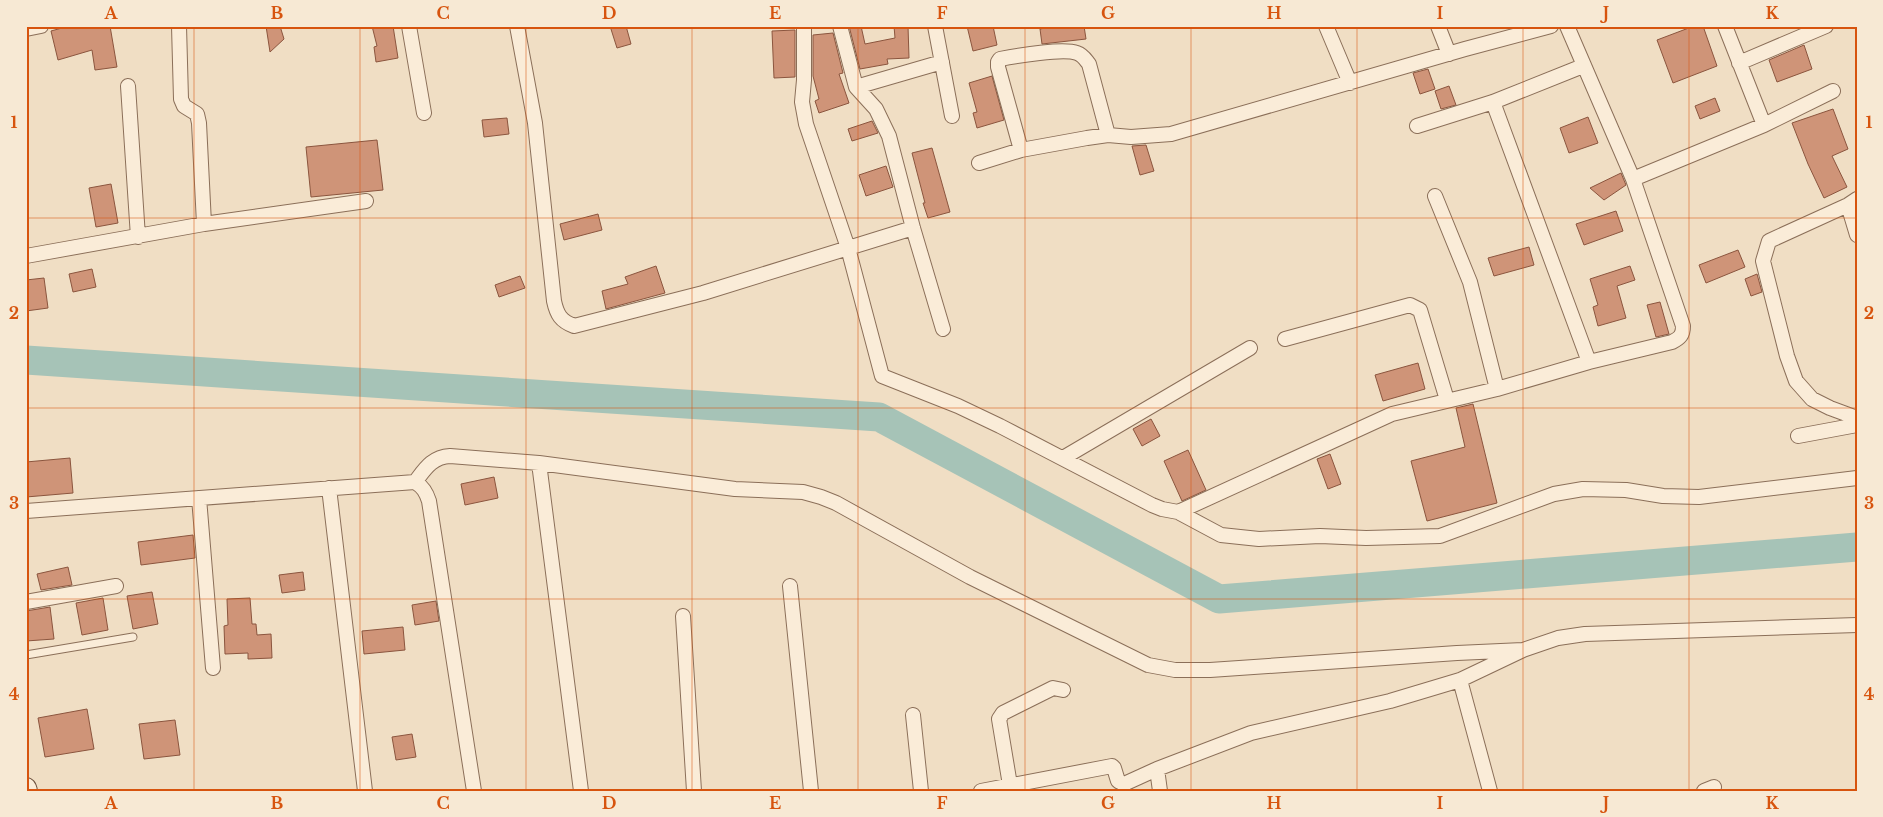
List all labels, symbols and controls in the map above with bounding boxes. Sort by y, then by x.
text: A [104,3,119,23]
text: B [271,3,284,23]
text: C [436,3,450,23]
text: D [602,3,616,23]
text: E [769,3,781,23]
text: F [936,3,948,23]
text: G [1101,3,1115,23]
text: H [1266,3,1282,23]
text: I [1437,3,1444,23]
text: J [1600,3,1609,23]
text: K [1765,3,1779,23]
text: 1 [11,112,18,132]
text: 1 [1866,112,1873,132]
text: 2 [9,303,19,323]
text: 2 [1864,303,1874,323]
text: 3 [9,493,19,513]
text: 3 [1864,493,1874,513]
text: 4 [9,684,19,704]
text: 4 [1864,684,1874,704]
text: A [104,793,119,813]
text: B [271,793,284,813]
text: C [436,793,450,813]
text: D [602,793,616,813]
text: E [769,793,781,813]
text: F [936,793,948,813]
text: G [1101,793,1115,813]
text: H [1266,793,1282,813]
text: I [1437,793,1444,813]
text: J [1600,793,1609,813]
text: K [1765,793,1779,813]

